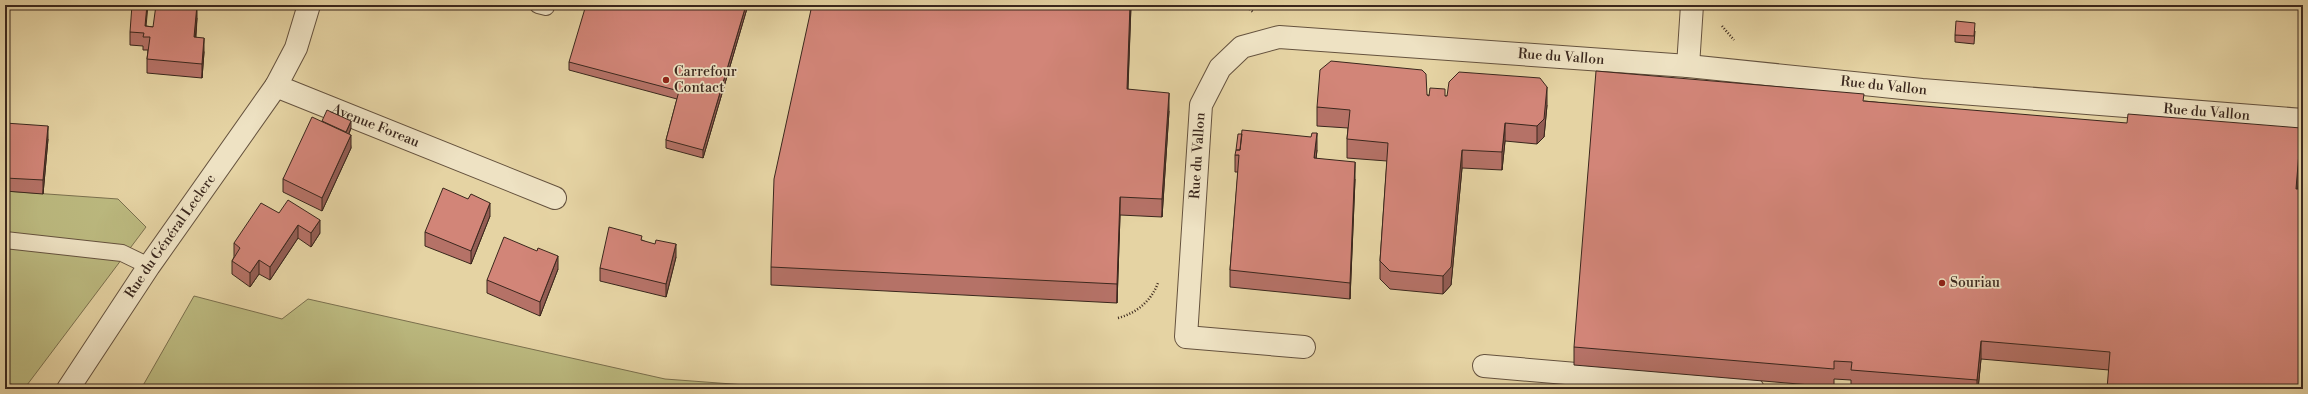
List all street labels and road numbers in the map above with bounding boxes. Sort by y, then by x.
street label: Rue du Vallon [1517,45,1606,69]
street label: Rue du Vallon [1840,73,1928,99]
street label: Avenue Foreau [328,100,422,152]
street label: Rue du Vallon [2163,100,2251,125]
street label: Rue du Vallon [1186,111,1210,200]
street label: Rue du Général Leclerc [121,171,220,302]

